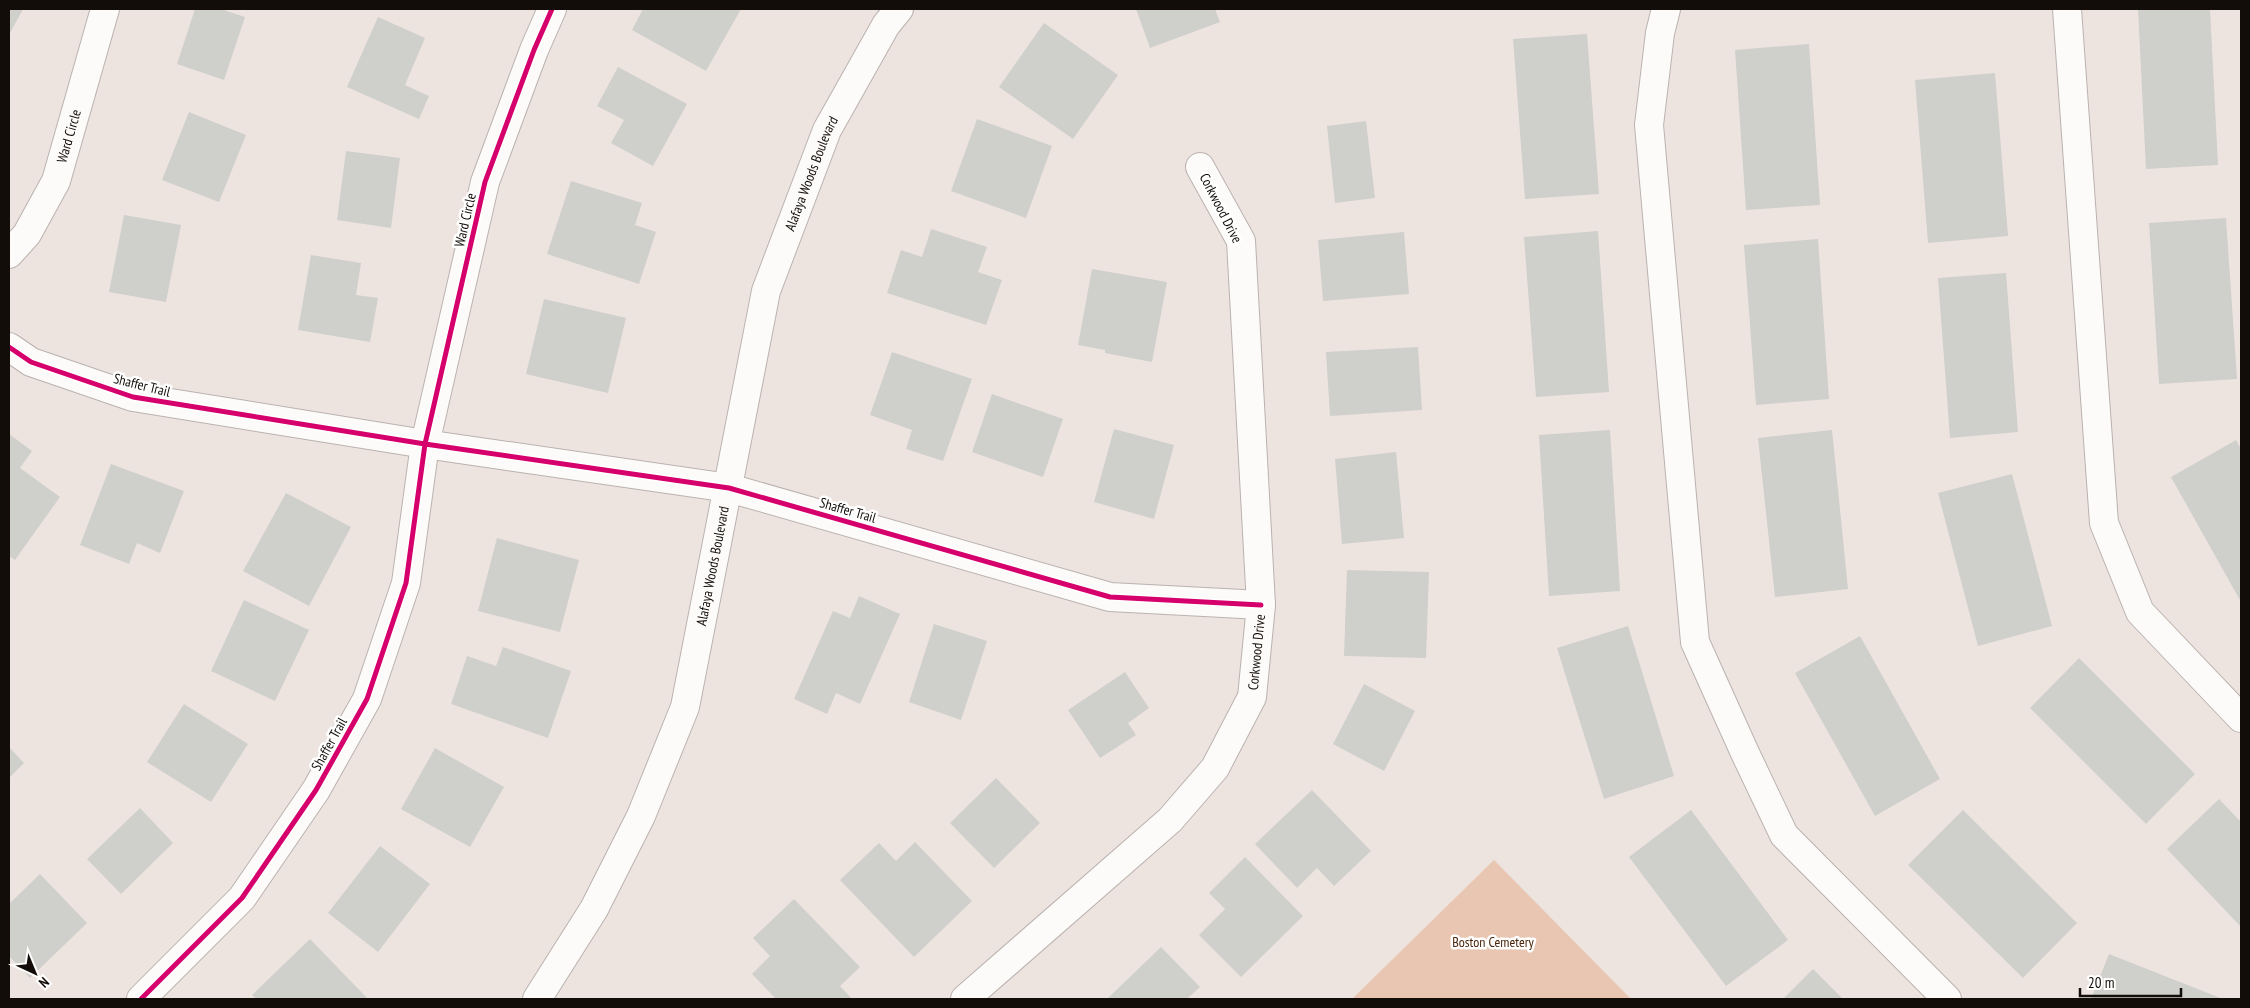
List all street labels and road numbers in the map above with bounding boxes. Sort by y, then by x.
street label: Ward Circle [53,107,85,165]
street label: Alafaya Woods Boulevard [781,113,842,233]
street label: Corkwood Drive [1196,170,1246,246]
street label: Ward Circle [450,191,480,249]
street label: Shaffer Trail [112,369,173,401]
street label: Shaffer Trail [818,493,879,527]
street label: Alafaya Woods Boulevard [692,505,733,627]
street label: Corkwood Drive [1244,613,1269,691]
street label: Shaffer Trail [307,714,351,774]

